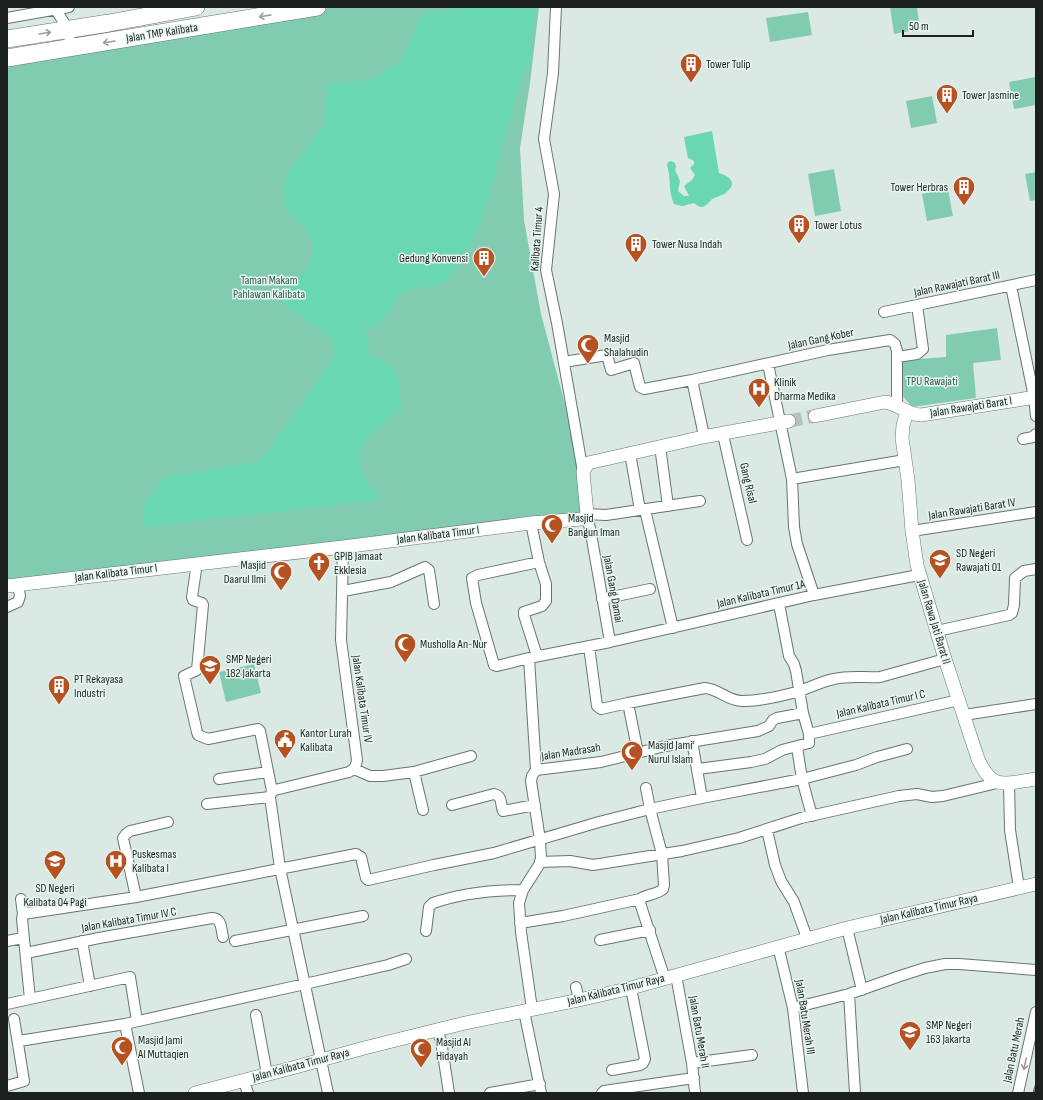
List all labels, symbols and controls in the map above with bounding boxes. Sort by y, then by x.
one-way arrow [259,12,272,20]
scale bar [903,12,973,38]
text: 50 m [909,19,929,34]
street label: Jalan TMP Kalibata [124,20,199,46]
one-way arrow [39,29,52,37]
one-way arrow [103,38,116,46]
building icon: Tower Tulip [678,51,704,84]
place label: Tower Tulip [706,57,751,72]
building icon: Tower Jasmine [934,82,960,115]
place label: Tower Jasmine [962,88,1019,103]
building icon: Tower Herbras [951,174,977,207]
place label: Tower Herbras [891,180,948,195]
street label: Kalibata Timur 4 [527,206,547,272]
building icon: Tower Lotus [786,212,812,245]
place label: Tower Lotus [814,218,862,233]
building icon: Tower Nusa Indah [623,231,649,264]
place label: Tower Nusa Indah [652,237,722,252]
building icon: Gedung Konvensi [471,245,497,278]
place label: Gedung Konvensi [399,251,468,266]
street label: Jalan Rawajati Barat III [912,268,1001,301]
park label: Taman Makam Pahlawan Kalibata [233,273,305,302]
street label: Jalan Gang Kober [786,325,856,353]
place label: Masjid Shalahudin [604,331,648,360]
mosque icon: Masjid Shalahudin [575,332,601,365]
park label: TPU Rawajati [906,374,958,389]
place label: Klinik Dharma Medika [774,375,836,404]
hospital icon: Klinik Dharma Medika [746,376,772,409]
street label: Jalan Rawajati Barat I [928,393,1013,421]
street label: Gang Risal [736,461,760,505]
street label: Jalan Rawajati Barat IV [926,495,1017,523]
place label: Masjid Bangun Iman [568,511,620,540]
mosque icon: Masjid Bangun Iman [539,512,565,545]
street label: Jalan Kalibata Timur I [395,522,480,548]
place label: SD Negeri Rawajati 01 [956,546,1002,575]
school or university icon: SD Negeri Rawajati 01 [927,547,953,580]
place label: GPIB Jamaat Ekklesia [334,549,383,578]
church icon: GPIB Jamaat Ekklesia [306,550,332,583]
street label: Jalan Gang Damai [600,553,626,624]
place label: Masjid Daarul Ilmi [224,558,266,587]
mosque icon: Masjid Daarul Ilmi [268,559,294,592]
street label: Jalan Kalibata Timur I [73,560,158,586]
street label: Jalan Kalibata Timur 1A [714,576,807,612]
street label: Jalan Rawa Jati Barat II [914,577,954,666]
mosque icon: Musholla An-Nur [392,631,418,664]
place label: Musholla An-Nur [420,637,488,652]
place label: SMP Negeri 182 Jakarta [226,652,271,681]
school or university icon: SMP Negeri 182 Jakarta [197,653,223,686]
street label: Jalan Kalibata Timur IV [348,653,376,744]
place label: PT Rekayasa Industri [74,672,124,701]
building icon: PT Rekayasa Industri [46,673,72,706]
street label: Jalan Kalibata Timur I C [834,686,927,722]
place label: Kantor Lurah Kalibata [300,726,352,755]
public building icon: Kantor Lurah Kalibata [272,727,298,760]
place label: Masjid Jami' Nurul Islam [648,738,694,767]
mosque icon: Masjid Jami' Nurul Islam [619,739,645,772]
street label: Jalan Madrasah [539,740,602,764]
place label: Puskesmas Kalibata I [132,847,177,876]
school or university icon: SD Negeri Kalibata 04 Pagi [42,848,68,881]
hospital icon: Puskesmas Kalibata I [103,848,129,881]
place label: SD Negeri Kalibata 04 Pagi [23,881,87,910]
street label: Jalan Kalibata Timur Raya [878,890,980,928]
street label: Jalan Kalibata Timur IV C [79,904,178,936]
street label: Jalan Kalibata Timur Raya [565,971,666,1010]
street label: Jalan Batu Merah III [792,977,818,1056]
street label: Jalan Batu Merah II [685,994,713,1069]
street label: Jalan Batu Merah [1000,1016,1028,1085]
place label: SMP Negeri 163 Jakarta [926,1018,971,1047]
school or university icon: SMP Negeri 163 Jakarta [897,1019,923,1052]
place label: Masjid Jami Al Muttaqien [137,1033,189,1062]
mosque icon: Masjid Jami Al Muttaqien [109,1034,135,1067]
place label: Masjid Al Hidayah [436,1035,471,1064]
mosque icon: Masjid Al Hidayah [408,1036,434,1069]
street label: Jalan Kalibata Timur Raya [250,1045,351,1085]
one-way arrow [1020,1057,1028,1070]

